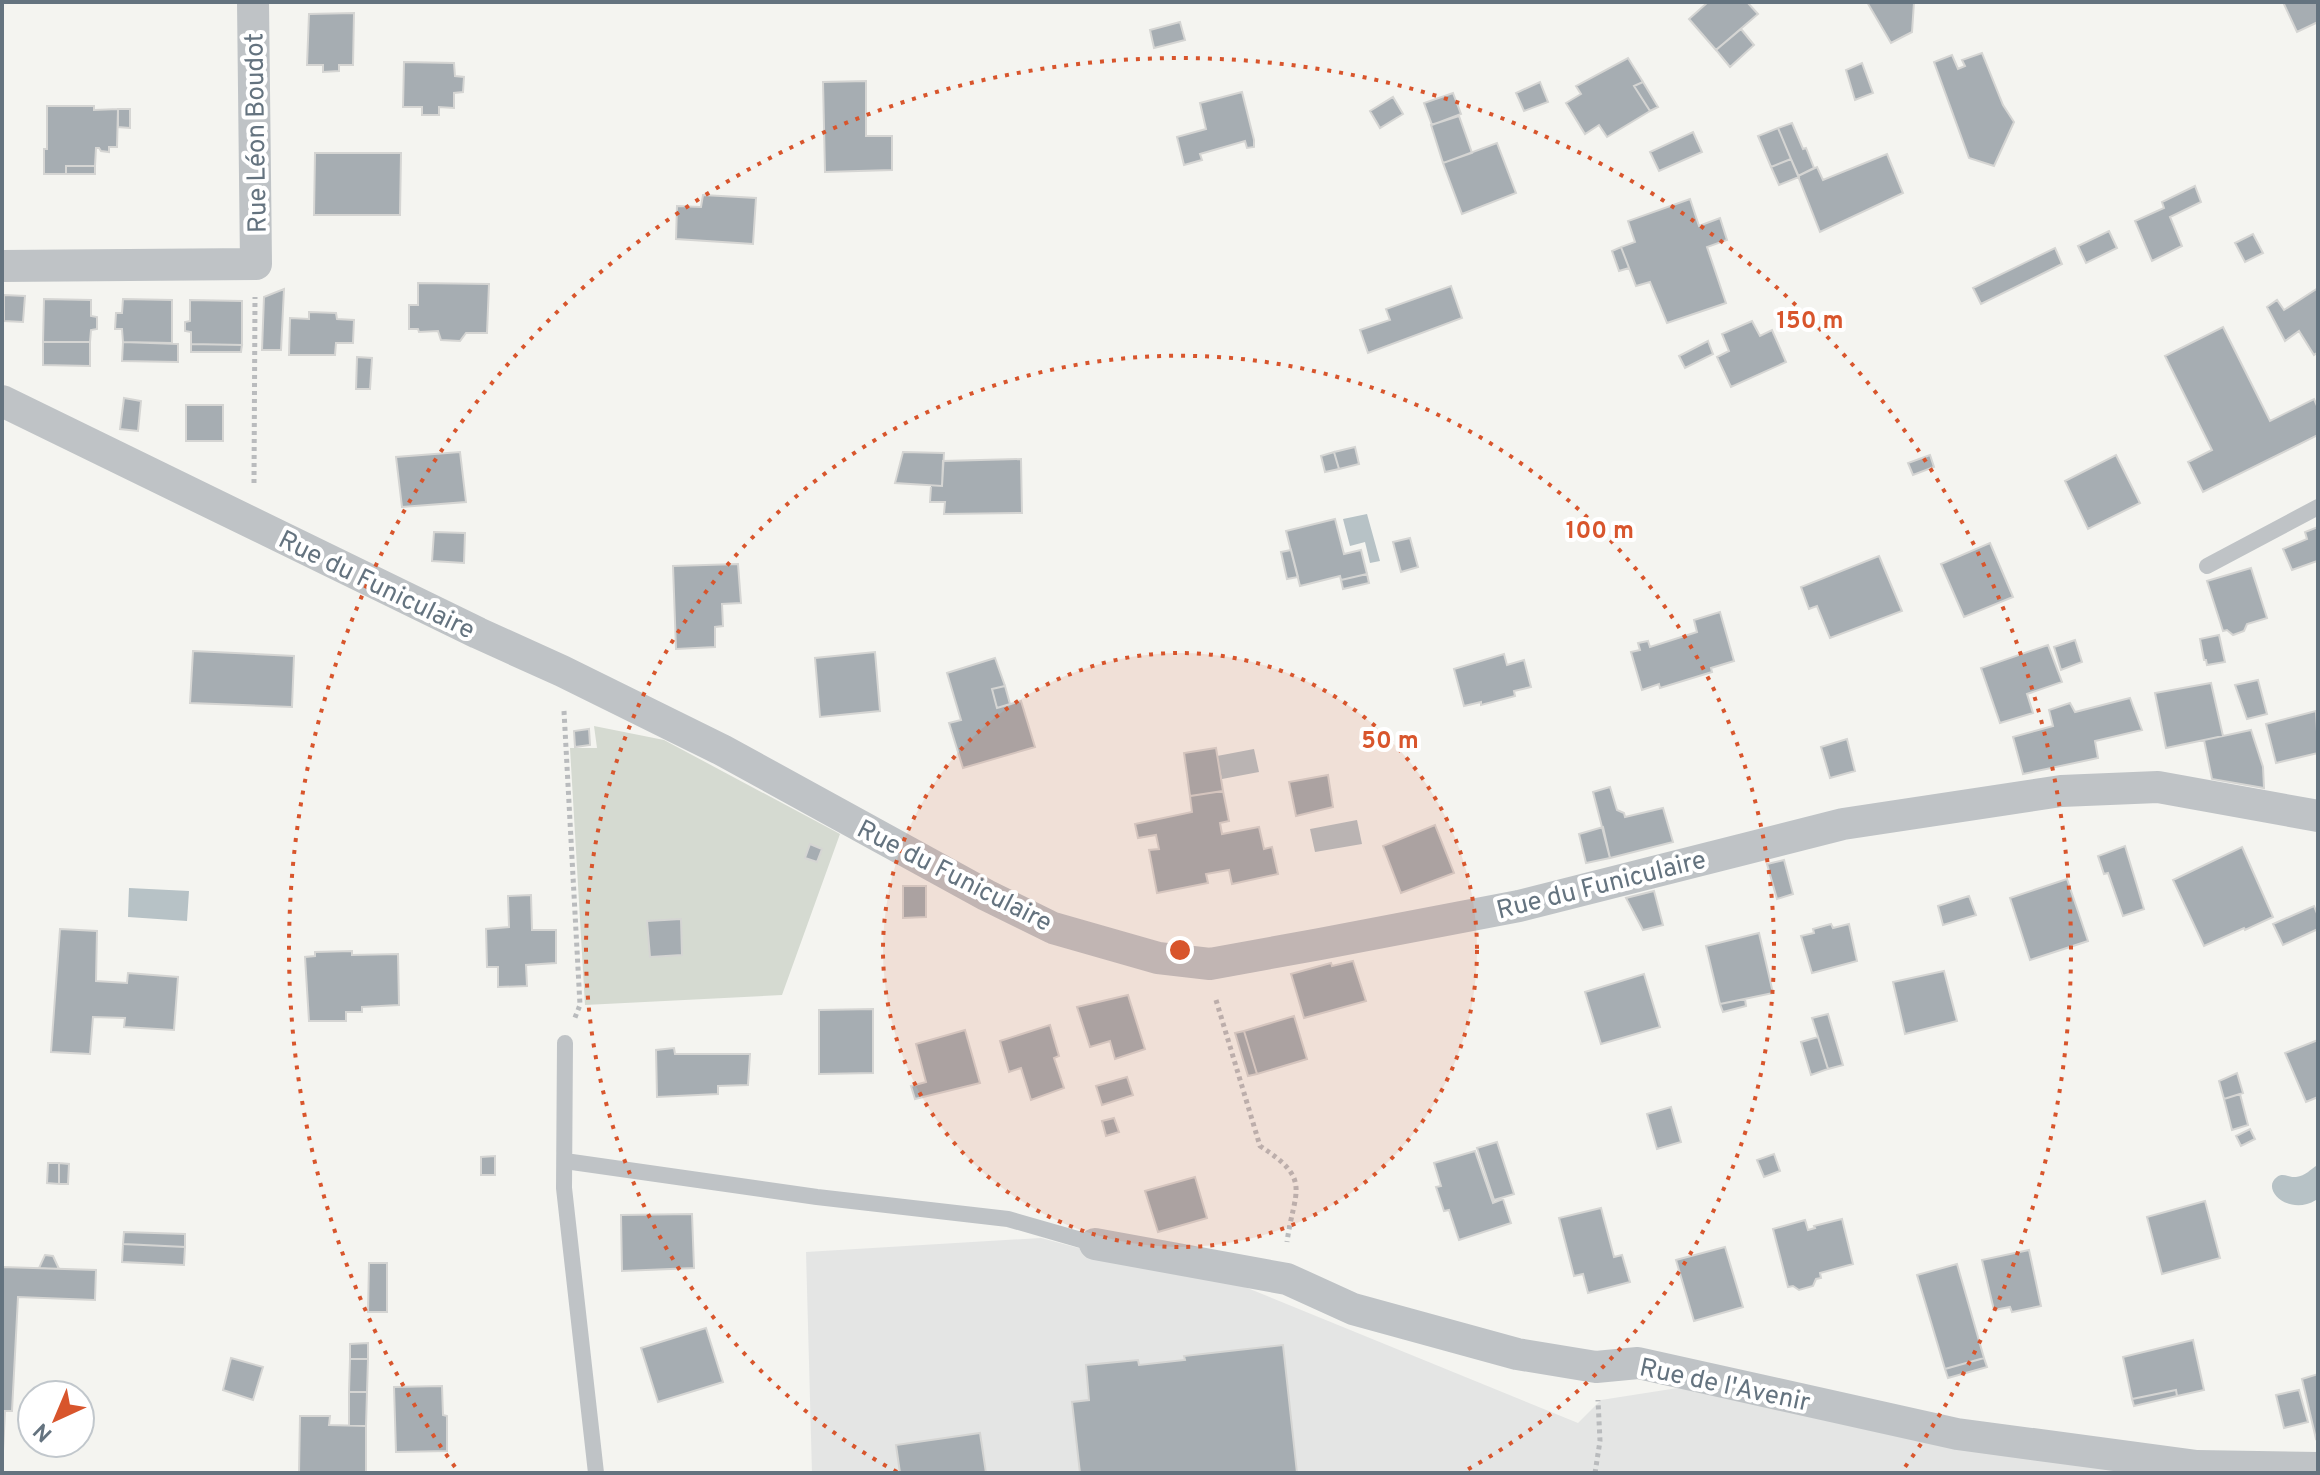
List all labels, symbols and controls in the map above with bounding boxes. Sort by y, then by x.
street label: Rue Léon Boudot [239,33,276,233]
text: 150 m [1776,307,1844,337]
text: 100 m [1566,517,1634,547]
street label: Rue du Funiculaire [272,524,480,648]
text: 50 m [1361,727,1419,757]
street label: Rue du Funiculaire [851,814,1057,941]
street label: Rue du Funiculaire [1494,844,1710,928]
centre of rings [1166,936,1194,964]
street label: Rue de l'Avenir [1636,1352,1813,1421]
north arrow [16,1379,96,1459]
text: N [29,1416,59,1447]

